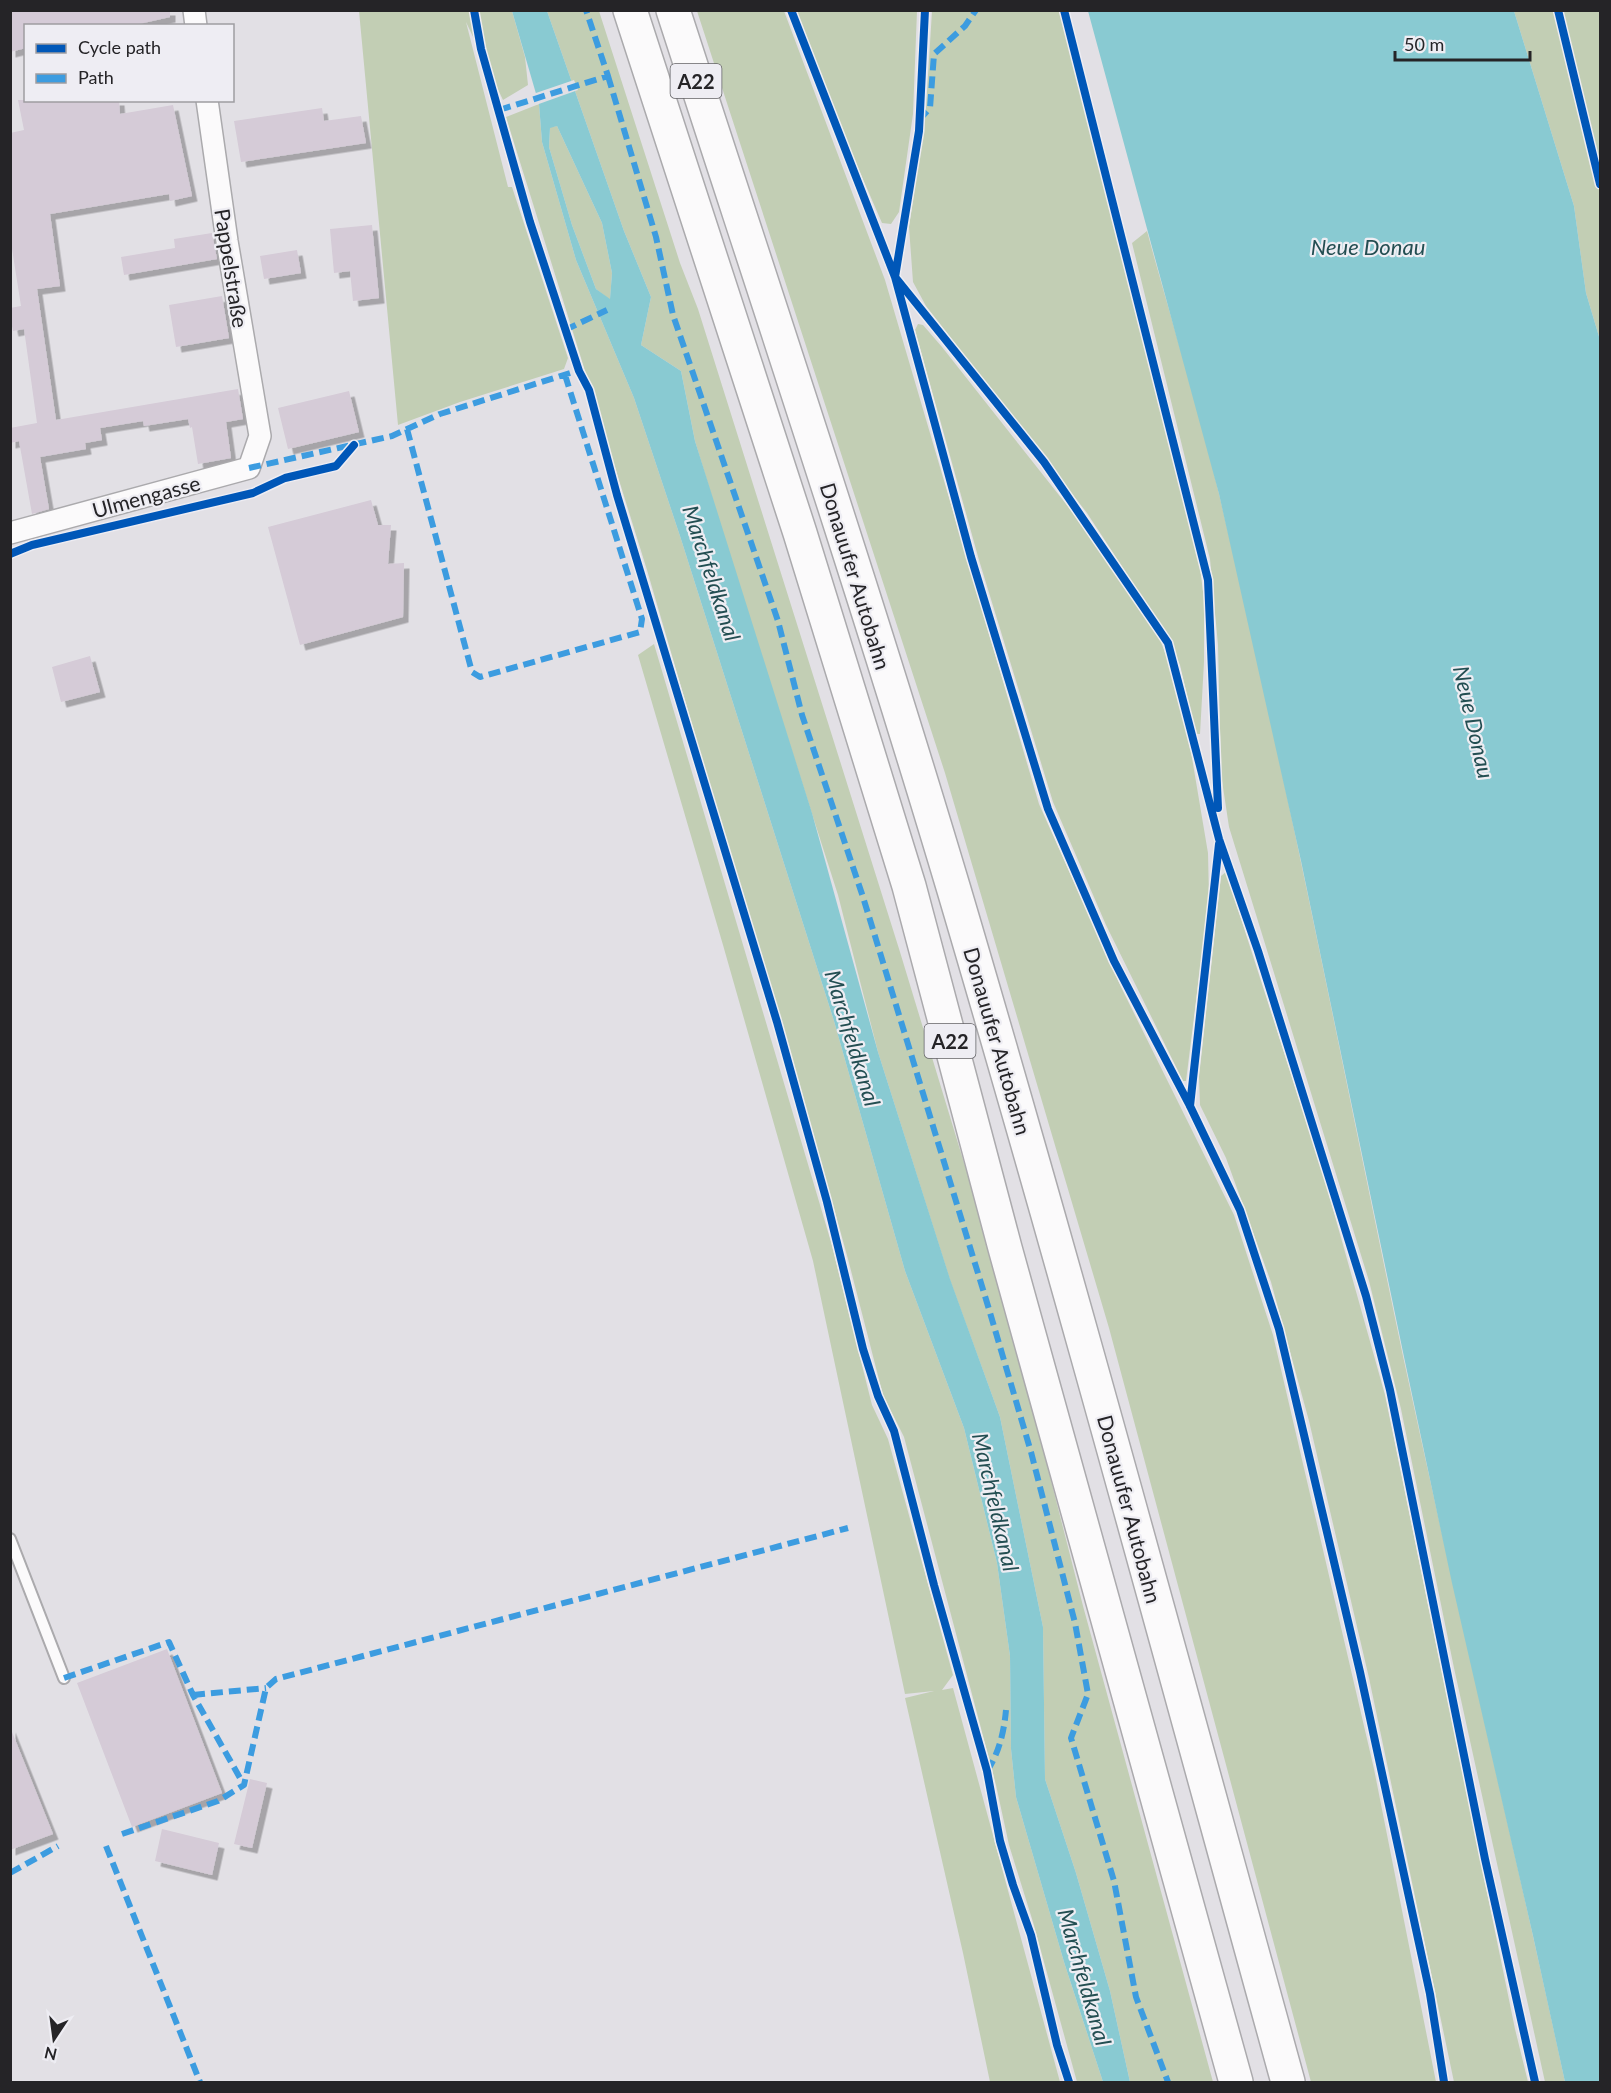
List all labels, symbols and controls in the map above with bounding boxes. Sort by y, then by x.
legend [24,24,234,102]
scale bar [1395,24,1530,62]
text: 50 m [1404,33,1444,55]
text: Cycle path [78,36,161,58]
road number: A22 [670,64,722,98]
text: Path [78,66,114,88]
street label: Pappelstraße [210,207,254,329]
water label: Neue Donau [1311,233,1425,260]
street label: Ulmengasse [89,470,203,522]
street label: Donauufer Autobahn [816,480,896,672]
water label: Marchfeldkanal [677,502,747,644]
water label: Neue Donau [1448,663,1500,781]
street label: Donauufer Autobahn [959,944,1037,1138]
water label: Marchfeldkanal [819,966,887,1110]
road number: A22 [924,1024,976,1058]
street label: Donauufer Autobahn [1093,1412,1167,1606]
water label: Marchfeldkanal [967,1430,1025,1574]
water label: Marchfeldkanal [1053,1905,1117,2049]
north arrow [24,2009,84,2069]
text: N [42,2043,59,2065]

